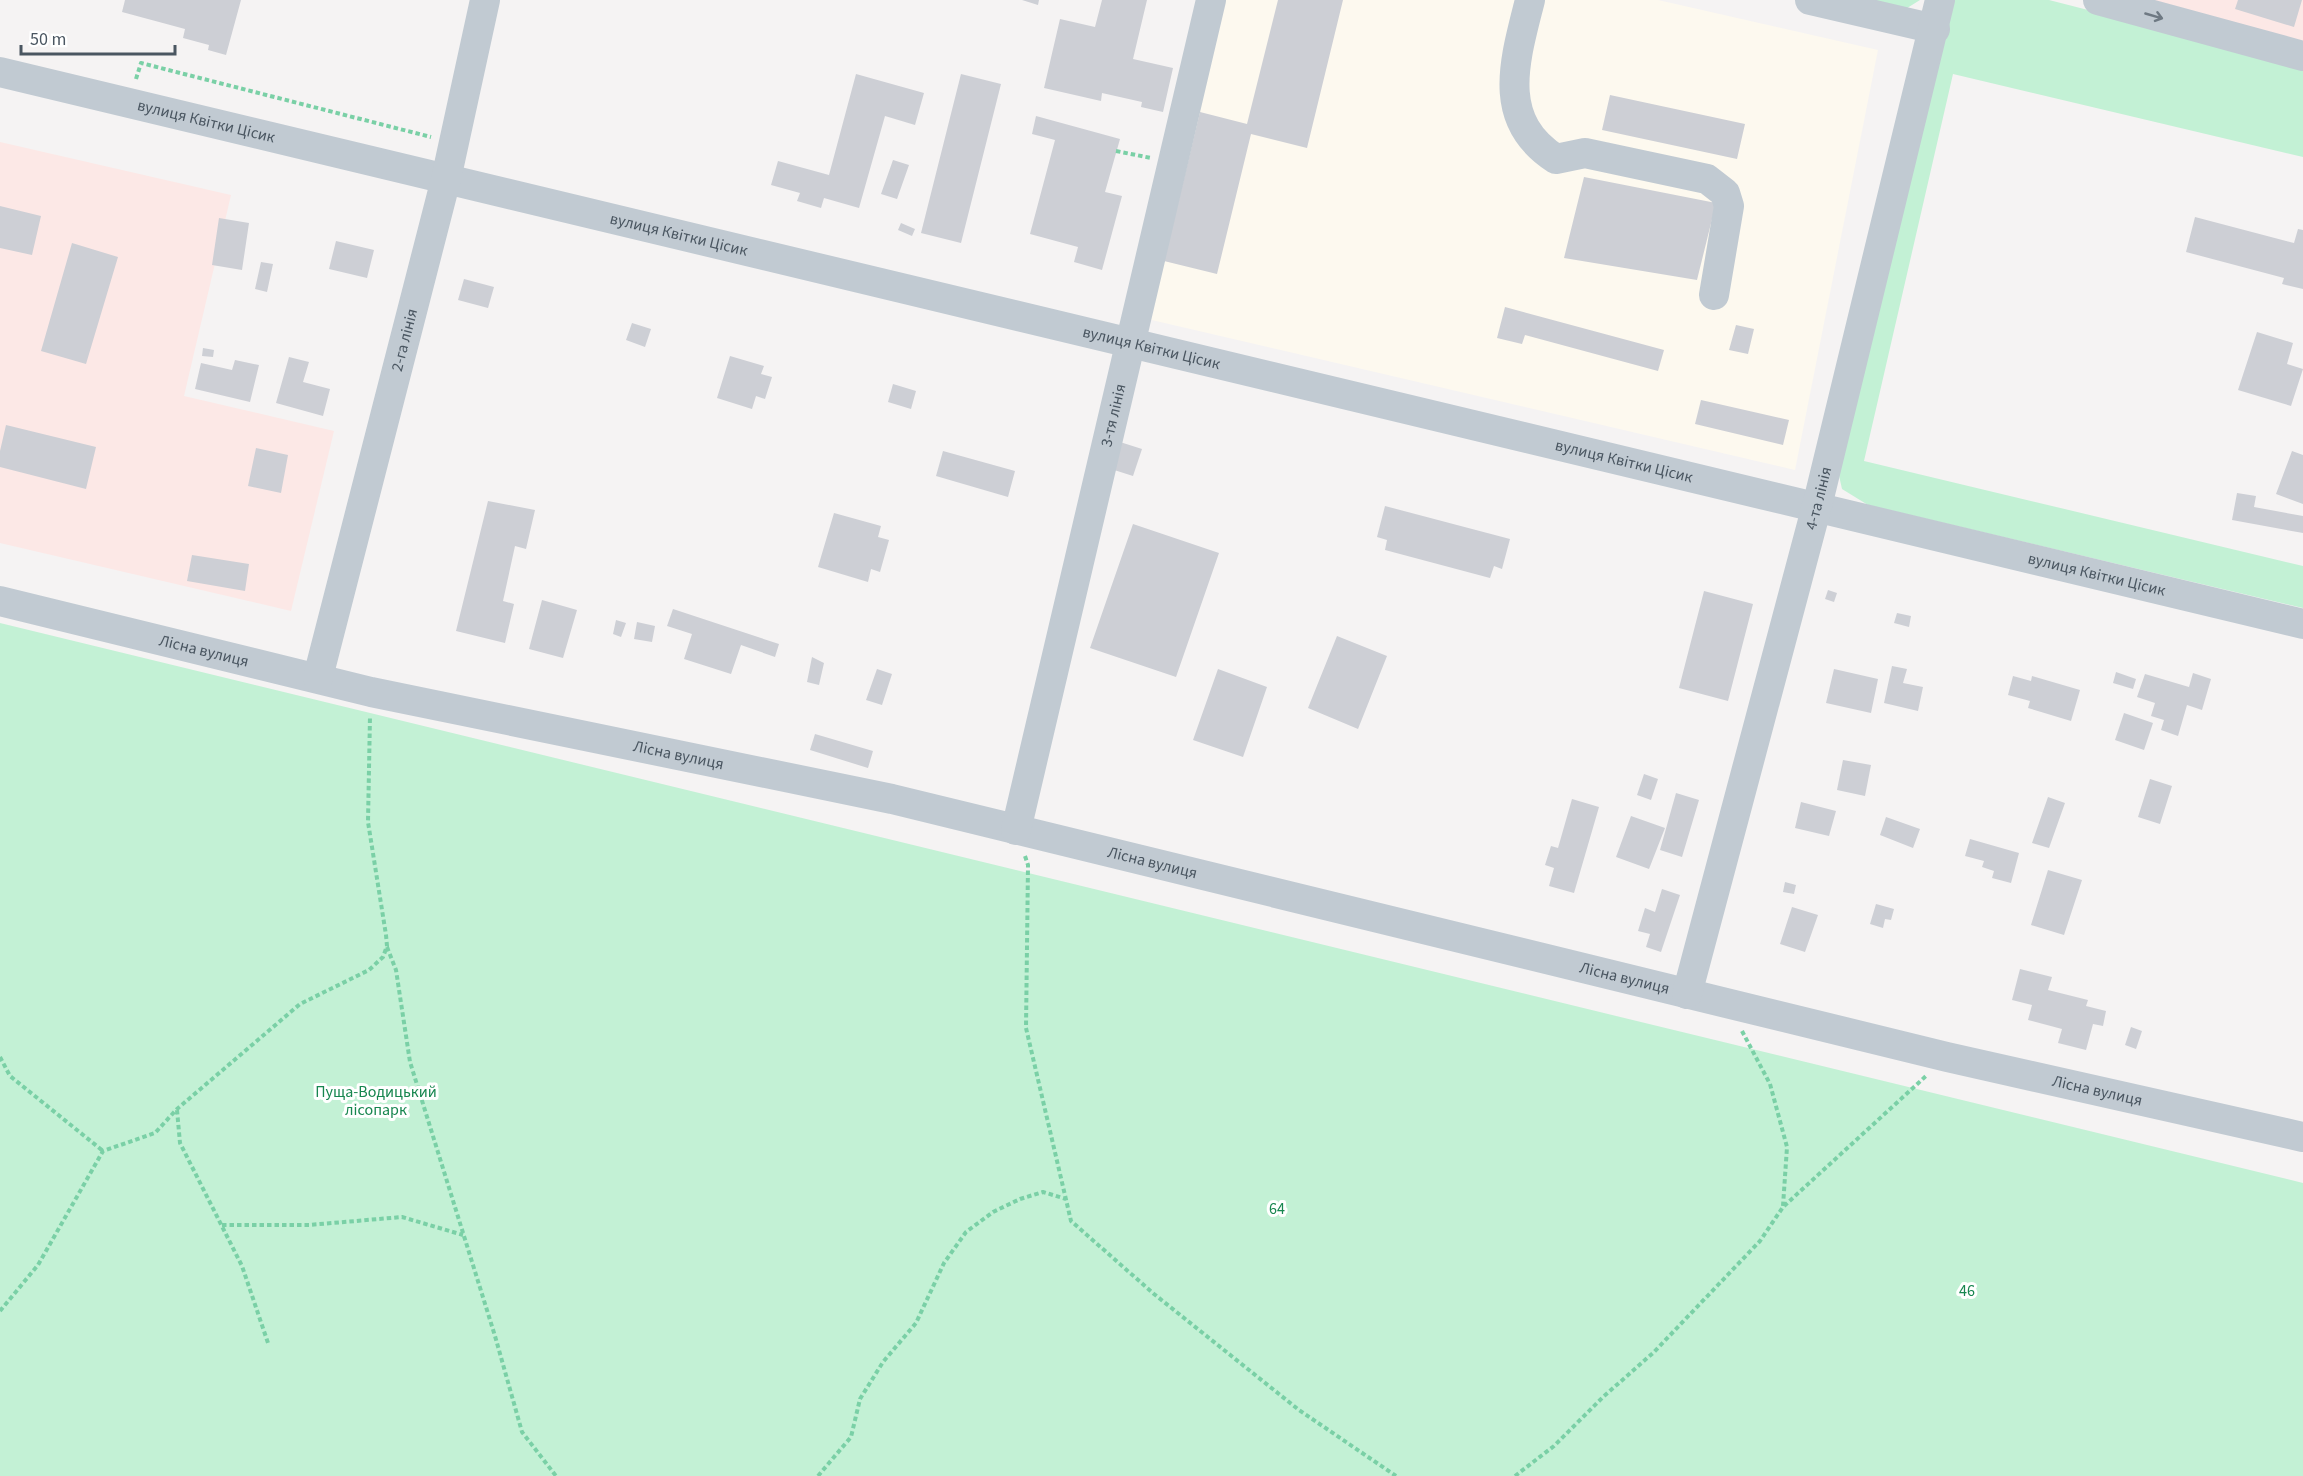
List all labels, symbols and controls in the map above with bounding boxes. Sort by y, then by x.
one-way arrow [2144,11,2163,22]
scale bar [21,18,176,56]
text: 50 m [30,27,66,52]
street label: вулиця Квітки Цісик [135,94,277,149]
street label: вулиця Квітки Цісик [608,208,750,262]
street label: 2-га лінія [386,306,423,374]
street label: вулиця Квітки Цісик [1080,321,1223,375]
street label: 3-тя лінія [1095,381,1132,449]
street label: вулиця Квітки Цісик [1553,434,1695,488]
street label: 4-та лінія [1800,464,1837,532]
street label: вулиця Квітки Цісик [2026,547,2168,602]
street label: Лісна вулиця [157,629,251,673]
street label: Лісна вулиця [631,735,726,775]
street label: Лісна вулиця [1105,841,1200,884]
street label: Лісна вулиця [1577,957,1672,1000]
street label: Лісна вулиця [2050,1070,2144,1112]
park label: Пуща-Водицький лісопарк [315,1081,437,1121]
park label: 64 [1269,1198,1285,1220]
park label: 46 [1959,1280,1975,1302]

